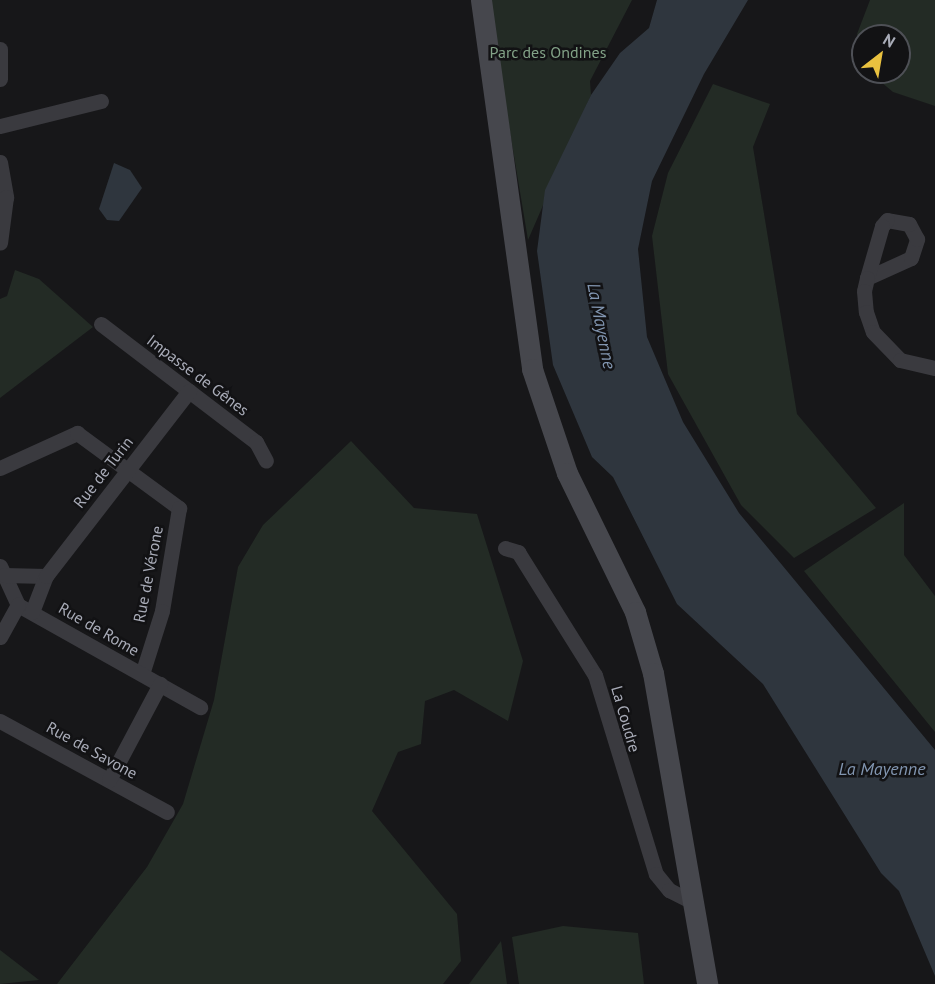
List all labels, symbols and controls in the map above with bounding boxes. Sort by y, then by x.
north arrow [851,24,911,84]
text: N [880,29,899,52]
park label: Parc des Ondines [489,42,607,62]
water label: La Mayenne [582,281,620,371]
street label: Impasse de Gênes [143,330,253,420]
street label: Rue de Turin [69,432,137,512]
street label: Rue de Vérone [129,524,167,624]
street label: Rue de Rome [55,598,143,660]
street label: La Coudre [607,684,645,754]
street label: Rue de Savone [43,717,141,783]
water label: La Mayenne [838,758,926,780]

